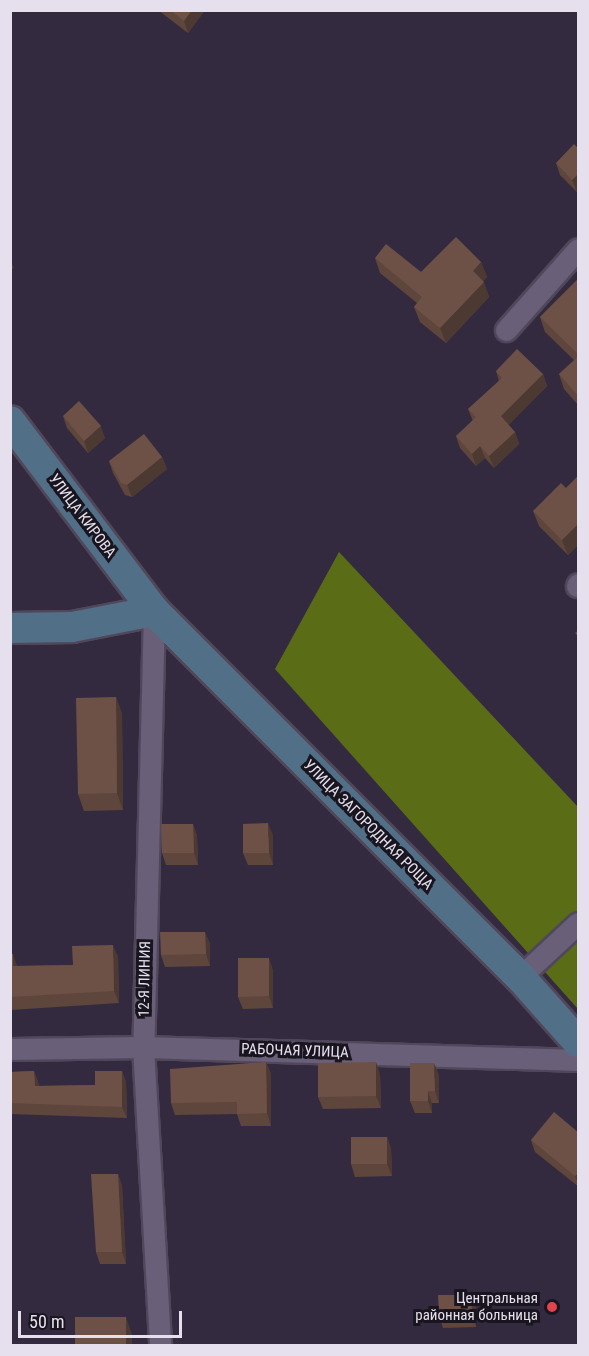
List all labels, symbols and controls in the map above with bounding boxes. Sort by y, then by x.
street label: УЛИЦА КИРОВА [45,471,119,561]
street label: УЛИЦА ЗАГОРОДНАЯ РОЩА [299,756,437,894]
street label: 12-Я ЛИНИЯ [135,941,155,1017]
street label: РАБОЧАЯ УЛИЦА [241,1040,349,1062]
place label: Центральная районная больница [415,1289,538,1324]
marker: Центральная районная больница [543,1298,561,1316]
scale bar [21,1299,184,1337]
text: 50 m [29,1311,64,1332]

